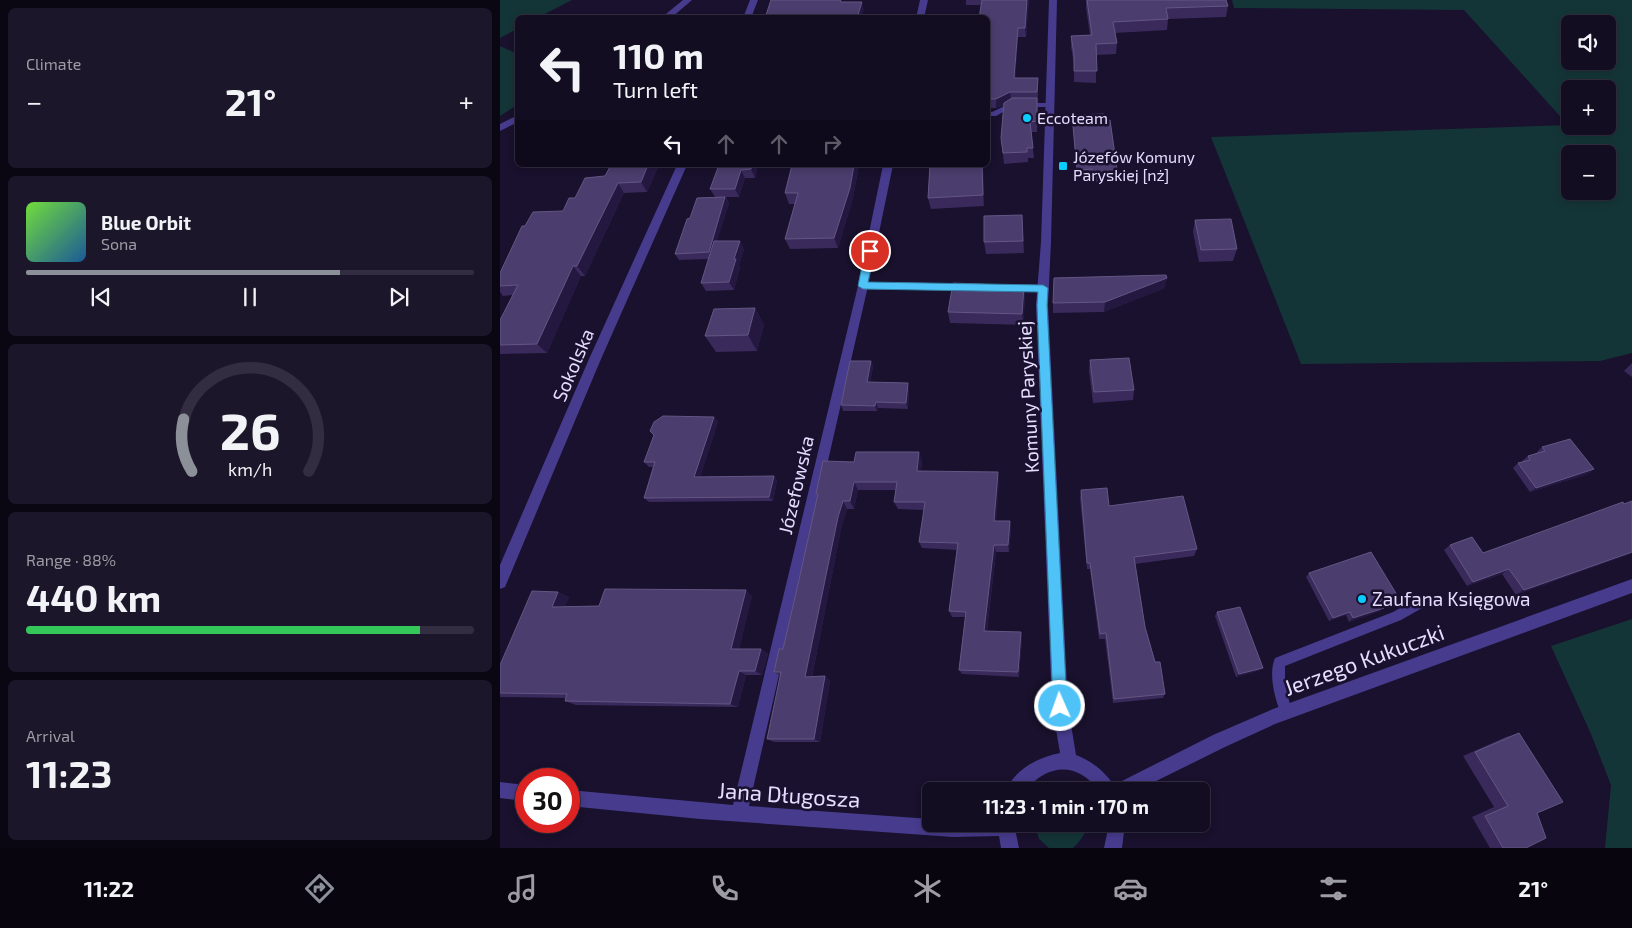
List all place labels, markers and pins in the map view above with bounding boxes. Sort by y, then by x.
place label: Eccoteam [1037,108,1108,127]
marker: Eccoteam [1021,112,1033,124]
place label: Józefów Komuny Paryskiej [nż] [1073,147,1195,185]
marker: Józefów Komuny Paryskiej [nż] [1057,160,1069,172]
pin [849,230,891,272]
place label: Zaufana Księgowa [1372,587,1530,610]
marker: Zaufana Księgowa [1356,593,1368,605]

